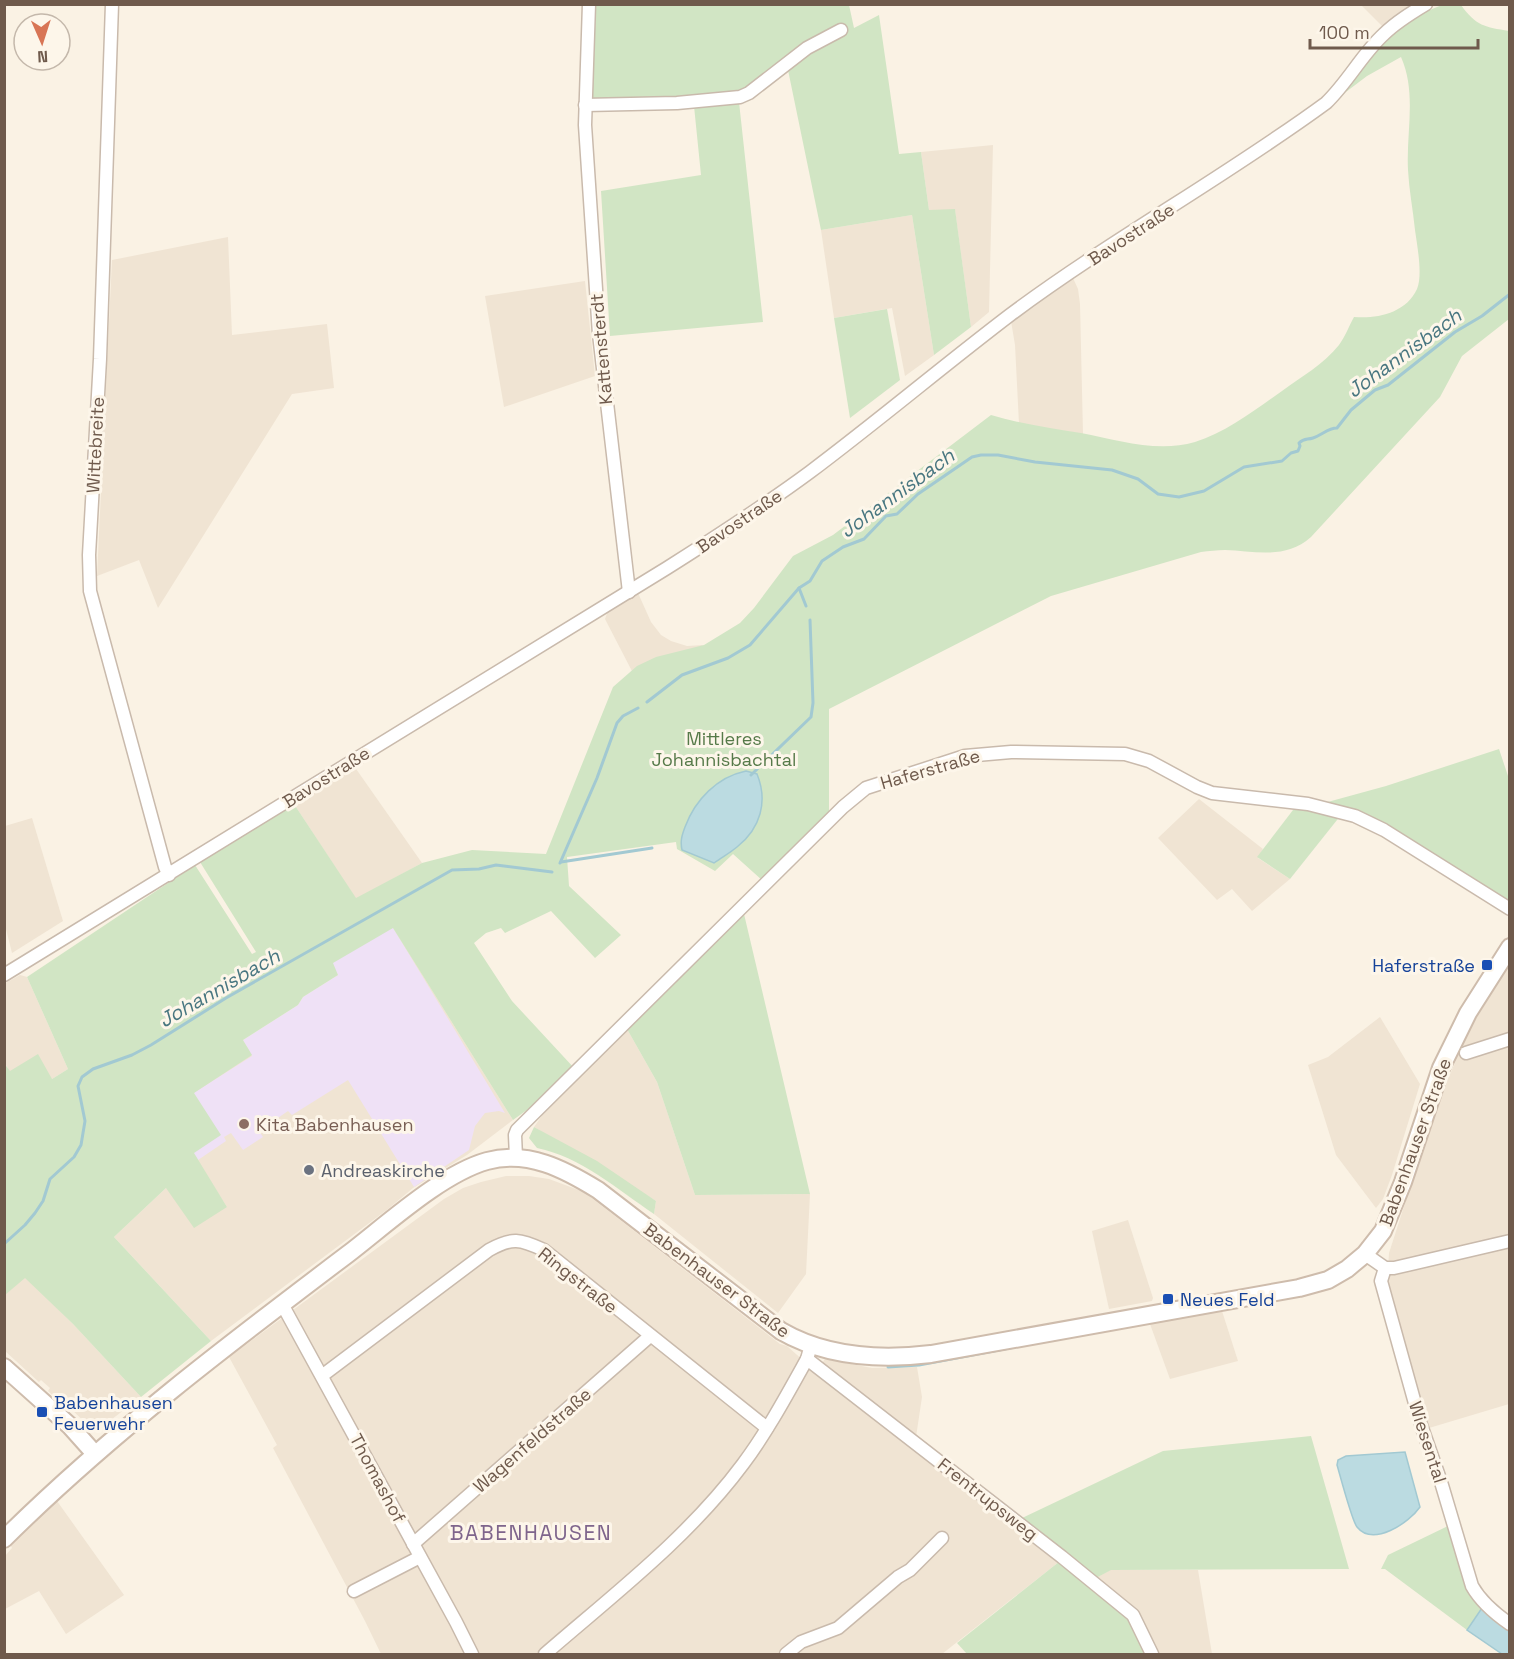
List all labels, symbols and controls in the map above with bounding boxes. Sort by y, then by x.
north arrow [12,12,72,72]
scale bar [1310,12,1478,50]
text: 100 m [1319,21,1370,44]
text: N [37,46,49,67]
street label: Bavostraße [1083,198,1179,270]
street label: Kattensterdt [585,293,617,405]
water label: Johannisbach [1341,302,1467,403]
street label: Wittebreite [81,396,109,494]
water label: Johannisbach [834,442,960,543]
street label: Bavostraße [692,484,786,558]
park label: Mittleres Johannisbachtal [652,727,796,771]
street label: Bavostraße [278,741,374,813]
street label: Haferstraße [877,744,983,794]
water label: Johannisbach [154,942,285,1033]
place label: Haferstraße [1372,954,1475,977]
marker: Haferstraße [1480,958,1494,972]
street label: Babenhauser Straße [1374,1055,1456,1229]
place label: Kita Babenhausen [256,1113,413,1136]
marker: Kita Babenhausen [237,1117,251,1131]
place label: Andreaskirche [321,1159,445,1182]
marker: Andreaskirche [302,1163,316,1177]
street label: Babenhauser Straße [639,1217,795,1343]
street label: Ringstraße [534,1242,622,1318]
place label: Neues Feld [1180,1288,1275,1311]
marker: Neues Feld [1161,1292,1175,1306]
street label: Wagenfeldstraße [468,1382,596,1498]
place label: Babenhausen Feuerwehr [54,1391,173,1435]
street label: Wiesental [1404,1398,1452,1486]
marker: Babenhausen Feuerwehr [35,1405,49,1419]
street label: Thomashof [345,1429,411,1527]
street label: Frentrupsweg [933,1453,1043,1545]
district label: BABENHAUSEN [450,1519,612,1546]

